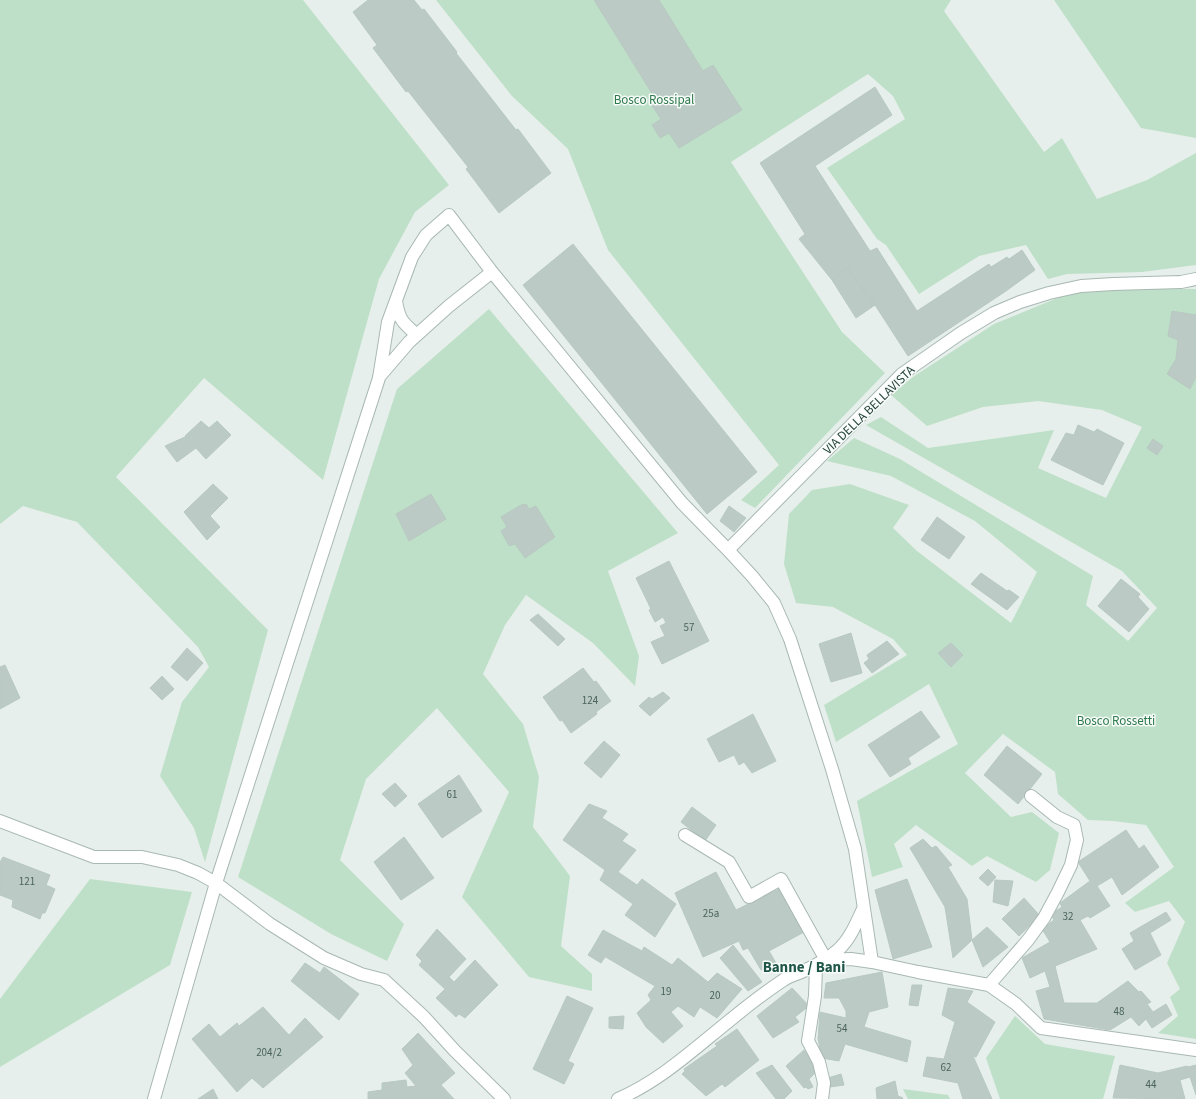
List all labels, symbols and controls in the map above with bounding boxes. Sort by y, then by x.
park label: Bosco Rossipal [614,91,694,109]
street label: VIA DELLA BELLAVISTA [819,361,920,459]
house number: 57 [684,620,694,635]
house number: 124 [582,693,599,708]
park label: Bosco Rossetti [1077,712,1155,730]
house number: 61 [447,787,457,802]
house number: 121 [19,874,35,889]
house number: 25a [703,906,719,921]
house number: 32 [1063,909,1073,924]
district label: Banne / Bani [763,957,845,978]
house number: 19 [661,984,671,999]
house number: 20 [710,988,720,1003]
house number: 48 [1114,1004,1125,1019]
house number: 54 [837,1021,848,1036]
house number: 204/2 [256,1045,282,1060]
house number: 62 [941,1060,951,1075]
house number: 44 [1146,1077,1157,1092]

